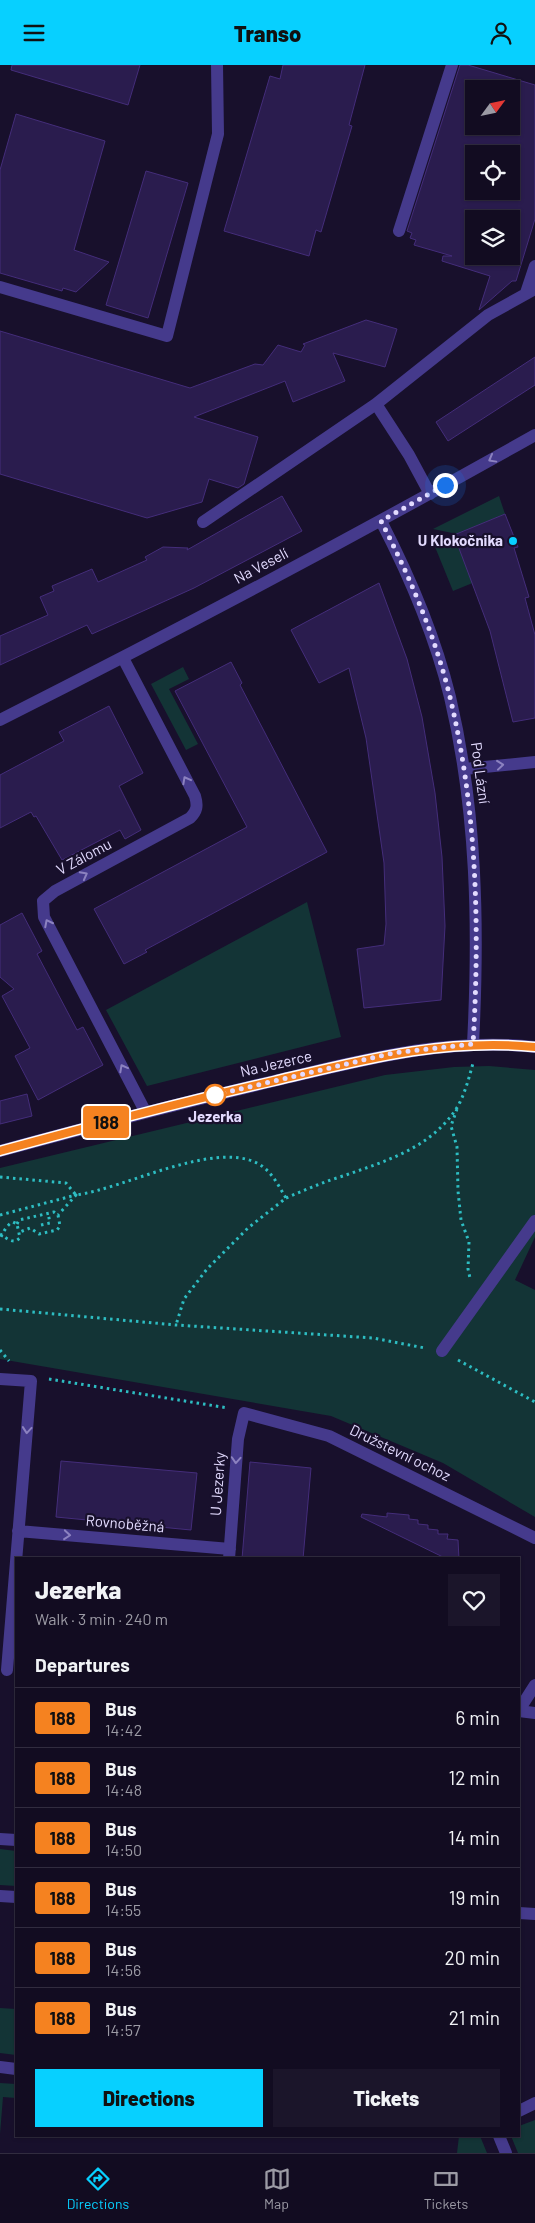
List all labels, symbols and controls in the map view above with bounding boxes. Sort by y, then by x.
icon: menu [20,19,48,47]
icon: person [487,19,515,47]
text: Transo [234,20,301,46]
north arrow [465,80,520,135]
map controls [465,80,520,265]
button: locate [465,145,520,200]
button: layers [465,210,520,265]
one-way arrow [489,453,498,463]
your location [433,473,458,498]
place label: U Klokočnika [418,531,503,549]
marker: U Klokočnika [507,535,519,547]
street label: Na Veselí [230,543,291,587]
street label: Pod Lázní [468,741,494,805]
one-way arrow [496,760,504,771]
one-way arrow [182,777,192,786]
street label: V Zálomu [53,834,114,878]
one-way arrow [79,871,88,881]
one-way arrow [44,920,54,929]
street label: Na Jezerce [238,1046,313,1080]
one-way arrow [119,1064,129,1073]
marker: Jezerka [204,1084,226,1106]
line badge: 188 [77,1106,135,1138]
place label: Jezerka [188,1107,242,1125]
text: 188 [93,1111,119,1133]
street label: Družstevní ochoz [347,1420,454,1484]
one-way arrow [21,1426,32,1434]
street label: U Jezerky [206,1451,228,1516]
one-way arrow [231,1457,242,1465]
street label: Rovnoběžná [85,1511,165,1535]
one-way arrow [63,1529,71,1540]
button: heart [448,1574,500,1626]
text: Jezerka [35,1575,121,1604]
text: Walk · 3 min · 240 m [35,1609,168,1628]
text: Departures [35,1653,130,1676]
text: Bus [105,1697,137,1720]
text: 6 min [456,1706,500,1729]
text: 188 [50,1707,75,1729]
text: 14:42 [105,1720,142,1739]
text: Bus [105,1757,137,1780]
text: 12 min [449,1766,500,1789]
text: 188 [50,1767,75,1789]
text: 14:48 [105,1780,142,1799]
text: Bus [105,1817,137,1840]
text: 14 min [448,1826,500,1849]
text: 188 [50,1827,75,1849]
text: 14:50 [105,1840,142,1859]
text: Bus [105,1877,137,1900]
text: 19 min [449,1886,500,1909]
text: 188 [50,1887,75,1909]
text: 14:55 [105,1900,141,1919]
text: Bus [105,1937,137,1960]
text: 20 min [444,1946,500,1969]
text: 188 [50,1947,75,1969]
text: 14:56 [105,1960,141,1979]
text: Bus [105,1997,137,2020]
text: 21 min [449,2006,500,2029]
text: 188 [50,2007,75,2029]
text: 14:57 [105,2020,141,2039]
button: Directions [35,2069,263,2127]
button: Tickets [273,2069,500,2127]
tab: Directions [67,2165,129,2212]
tab: Map [263,2165,291,2212]
tab: Tickets [424,2165,468,2212]

